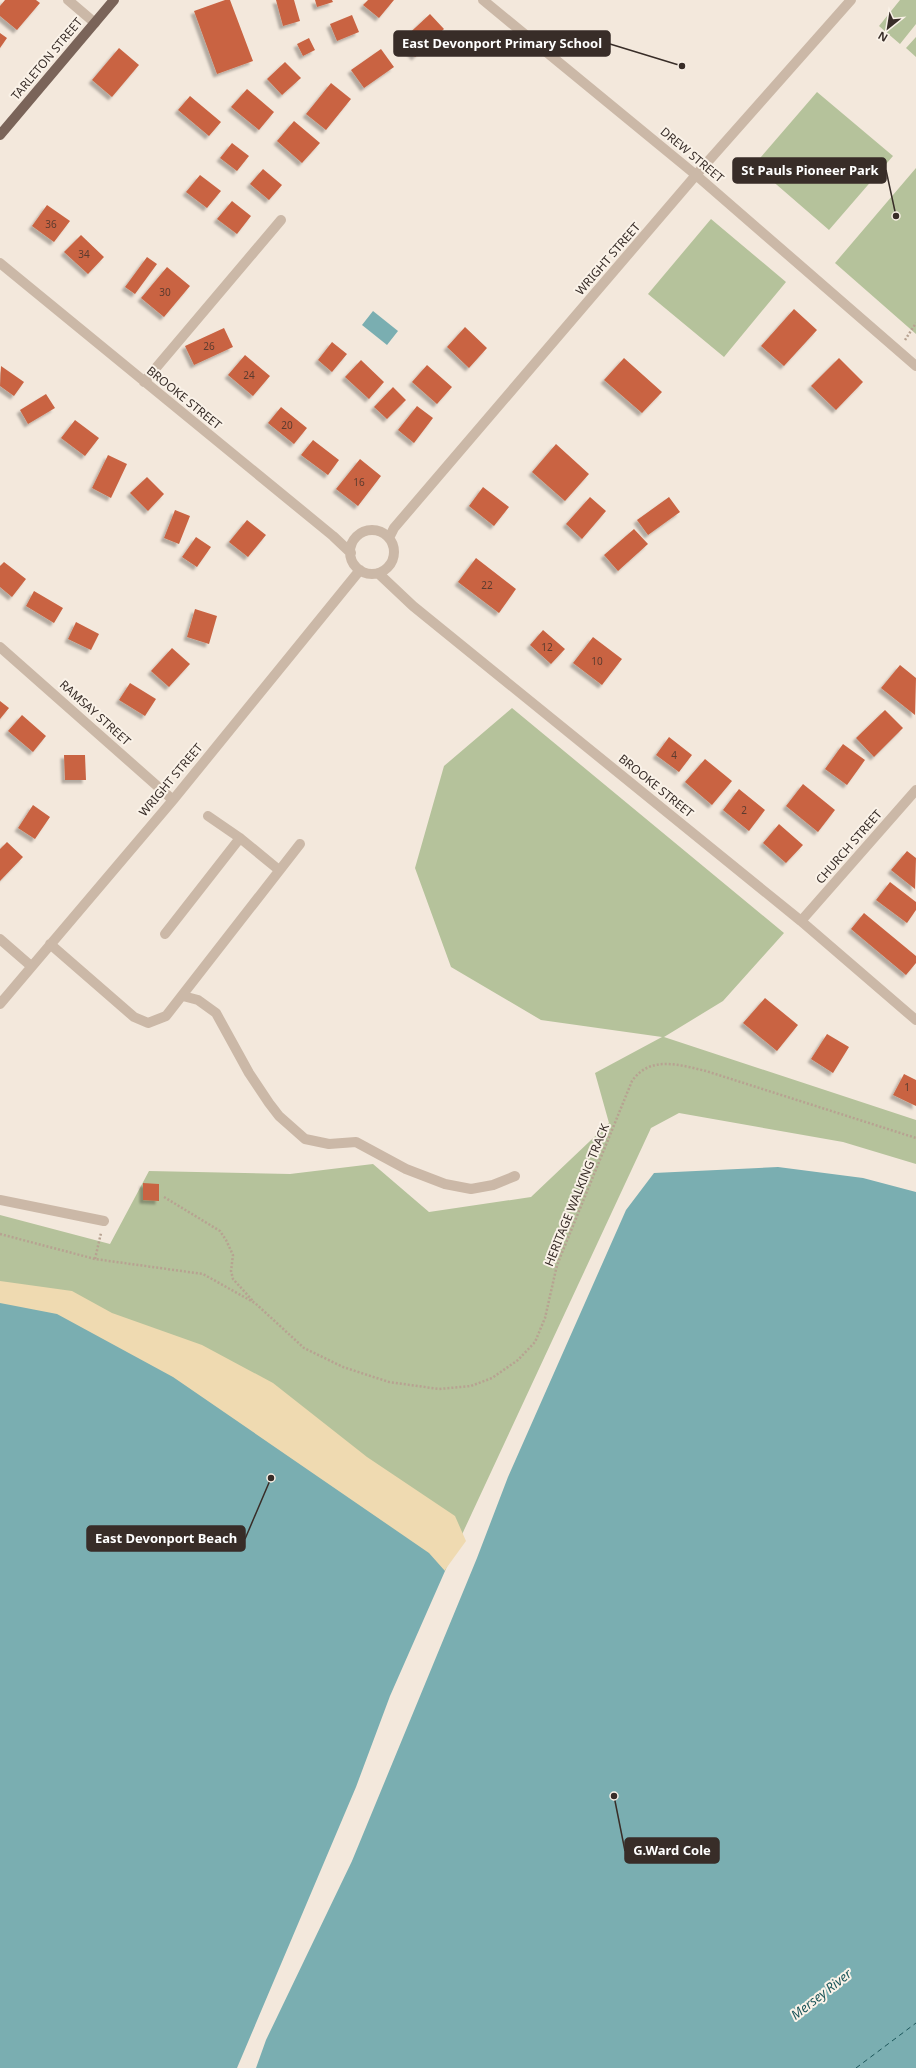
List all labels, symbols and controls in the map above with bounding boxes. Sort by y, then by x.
north arrow [868,8,908,48]
street label: TARLETON STREET [7,14,86,103]
text: N [875,28,890,46]
callout: East Devonport Primary School [394,31,610,56]
text: East Devonport Primary School [402,34,602,52]
street label: DREW STREET [657,123,728,186]
callout: St Pauls Pioneer Park [733,158,886,183]
text: St Pauls Pioneer Park [741,161,880,179]
house number: 36 [45,217,57,231]
street label: WRIGHT STREET [571,219,644,299]
house number: 34 [78,247,90,261]
house number: 30 [159,285,171,299]
house number: 26 [203,339,215,353]
street label: BROOKE STREET [143,362,226,433]
house number: 24 [243,368,255,382]
house number: 20 [281,418,293,432]
house number: 16 [353,475,365,489]
house number: 22 [481,578,493,592]
house number: 12 [541,640,553,654]
house number: 10 [591,654,603,668]
street label: RAMSAY STREET [56,676,135,749]
street label: WRIGHT STREET [135,739,207,820]
house number: 4 [671,748,677,762]
street label: BROOKE STREET [615,750,698,821]
house number: 2 [741,803,747,817]
street label: CHURCH STREET [812,806,886,887]
house number: 1 [904,1080,910,1094]
street label: HERITAGE WALKING TRACK [540,1120,613,1269]
callout: East Devonport Beach [87,1526,245,1551]
text: East Devonport Beach [95,1529,237,1547]
callout: G.Ward Cole [625,1838,719,1863]
text: G.Ward Cole [633,1841,711,1859]
water label: Mersey River [787,1964,856,2023]

